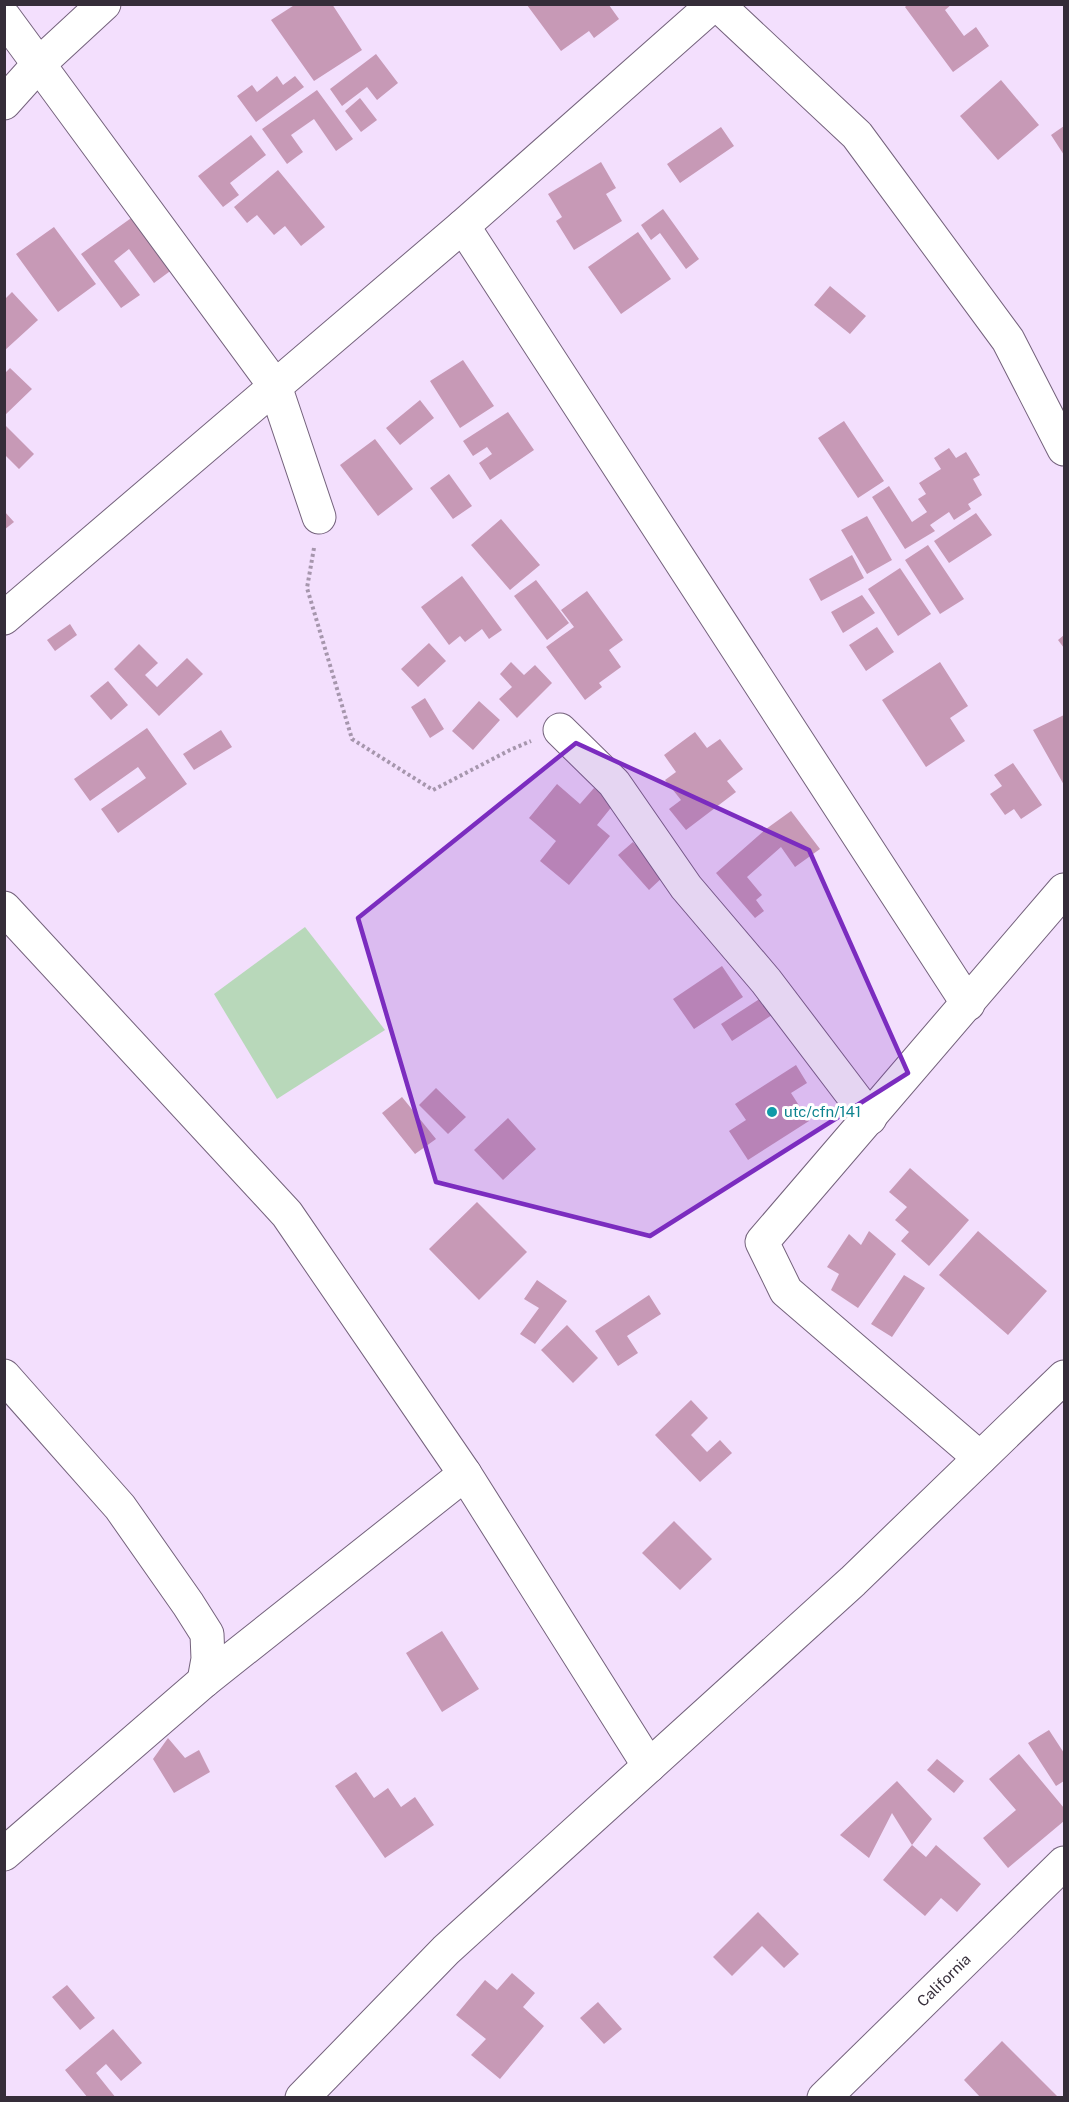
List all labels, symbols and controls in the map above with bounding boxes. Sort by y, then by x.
place label: utc/cfn/141 [784,1103,861,1120]
marker: utc/cfn/141 [765,1105,779,1119]
street label: California [914,1950,974,2010]

